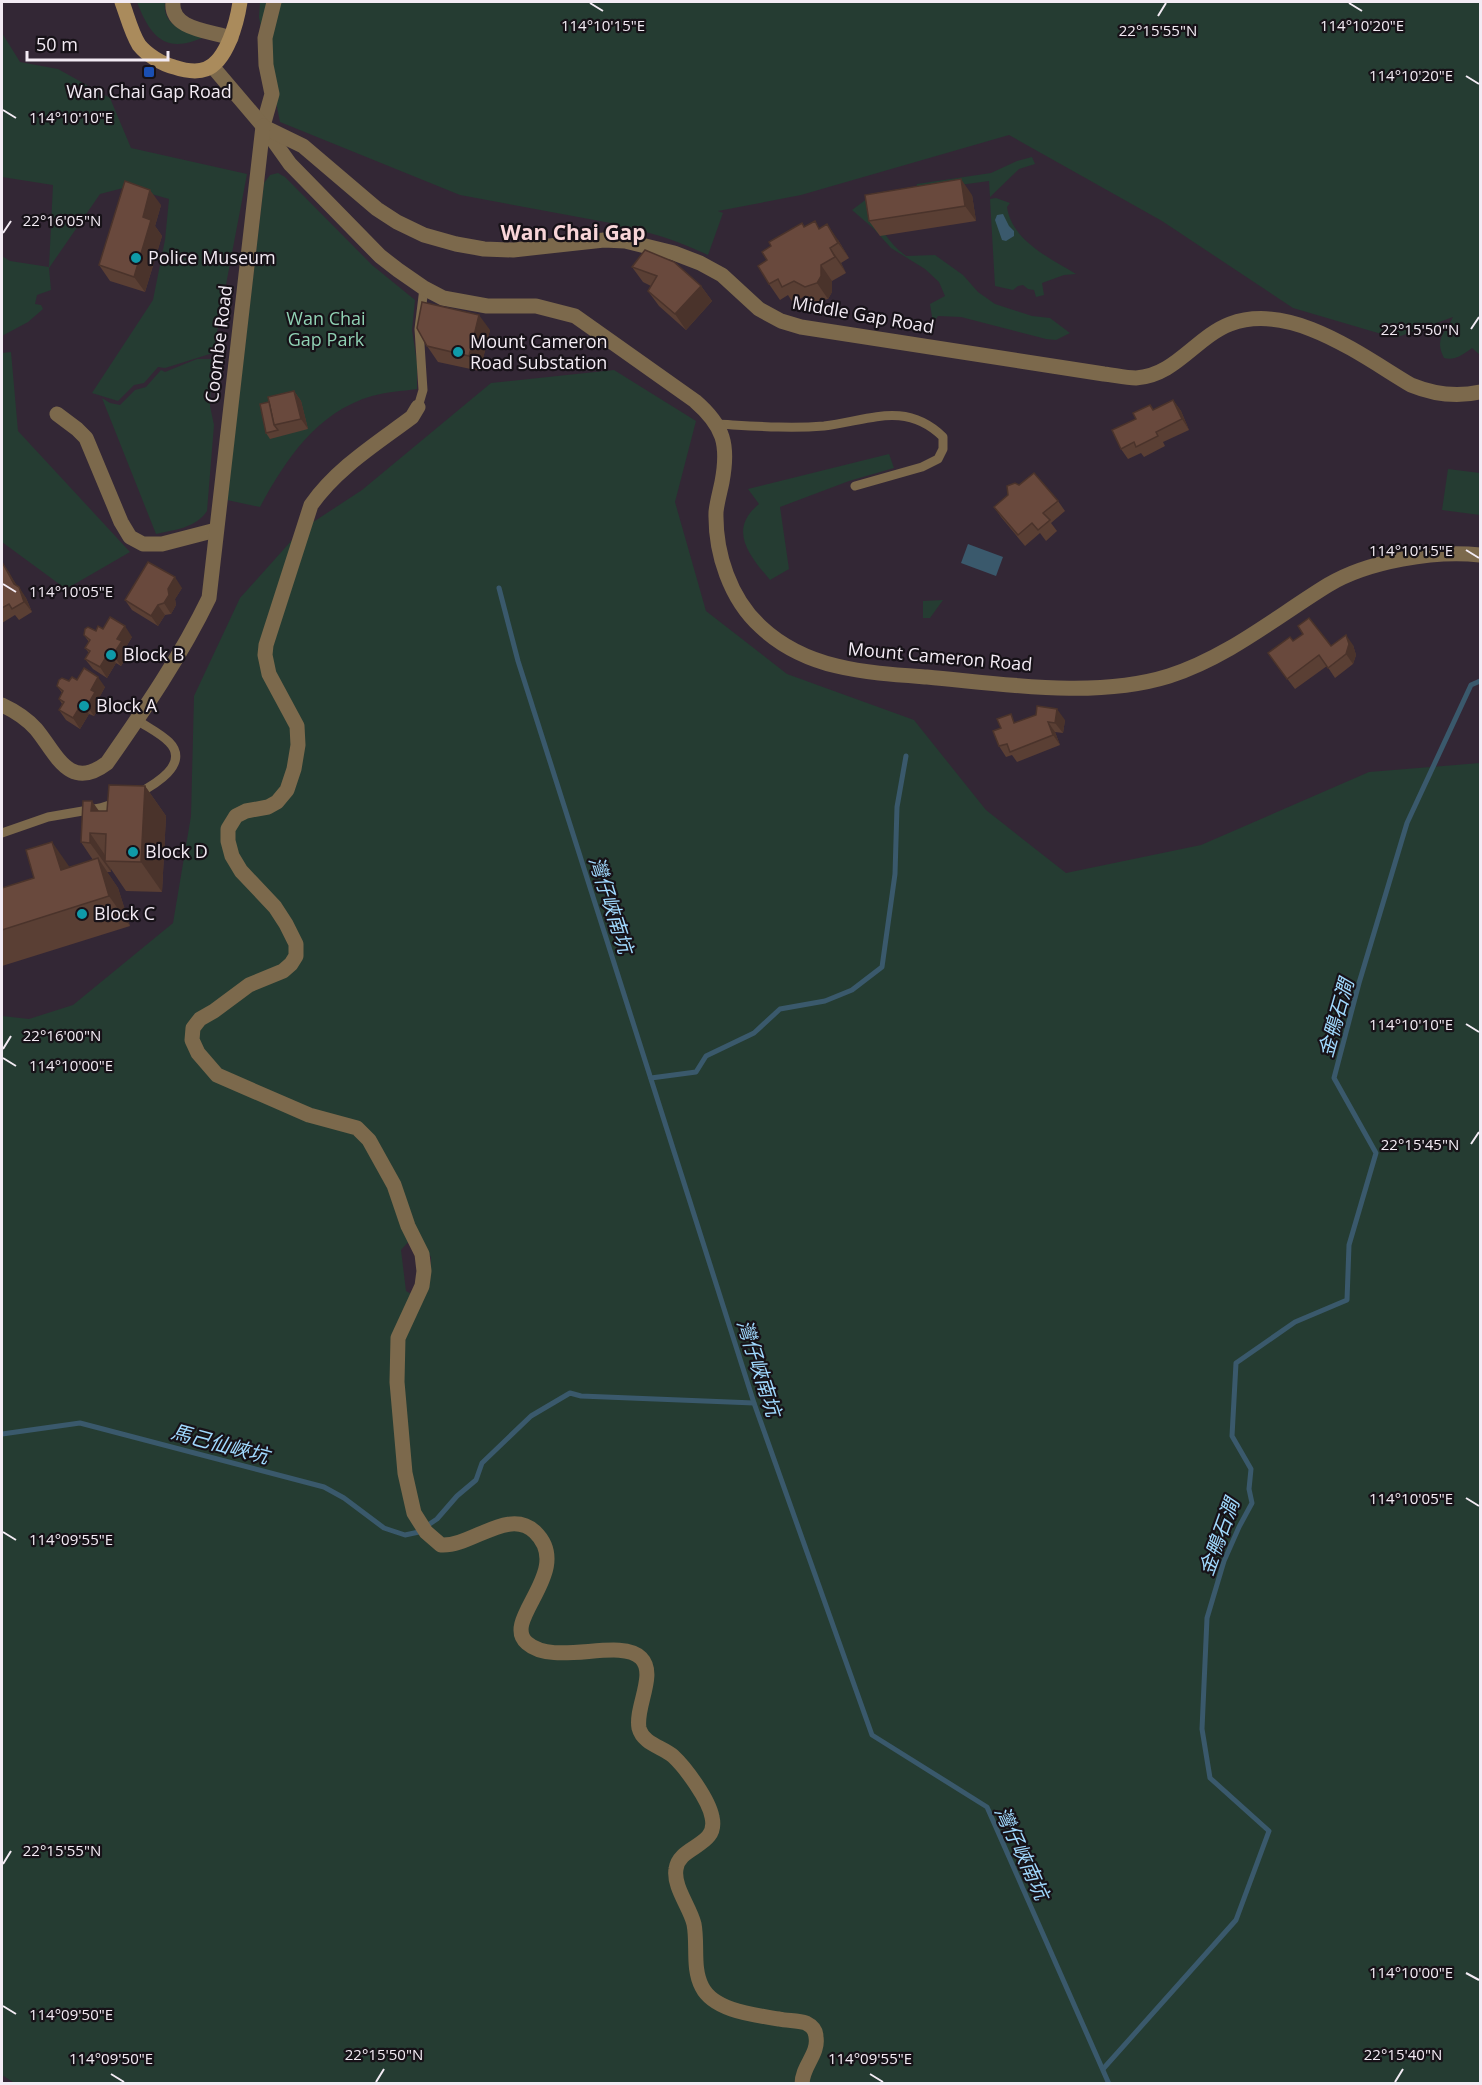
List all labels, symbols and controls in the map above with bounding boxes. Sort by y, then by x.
text: 114°10'15"E [561,15,645,35]
text: 114°10'20"E [1320,15,1404,35]
text: 22°15'55"N [1119,20,1197,40]
scale bar [27,24,168,62]
text: 50 m [36,32,78,56]
marker: Wan Chai Gap Road [142,65,156,79]
text: 114°10'20"E [1369,65,1453,85]
place label: Wan Chai Gap Road [66,79,232,103]
text: 114°10'10"E [29,107,113,127]
text: 22°16'05"N [23,210,101,230]
district label: Wan Chai Gap [500,218,646,246]
place label: Police Museum [148,245,276,269]
marker: Police Museum [129,251,143,265]
street label: Coombe Road [199,284,237,404]
street label: Middle Gap Road [790,290,936,338]
park label: Wan Chai Gap Park [286,306,366,351]
text: 22°15'50"N [1381,319,1459,339]
place label: Mount Cameron Road Substation [470,329,608,374]
marker: Mount Cameron Road Substation [451,345,465,359]
text: 114°10'15"E [1369,540,1453,560]
text: 114°10'05"E [29,581,113,601]
street label: Mount Cameron Road [847,636,1033,676]
place label: Block B [123,642,184,666]
marker: Block B [104,648,118,662]
place label: Block A [96,693,158,717]
marker: Block A [77,699,91,713]
place label: Block D [145,839,208,863]
marker: Block D [126,845,140,859]
water label: 灣仔峽南坑 [583,853,641,959]
place label: Block C [94,901,155,925]
marker: Block C [75,907,89,921]
water label: 金鴨石澗 [1312,973,1360,1060]
text: 114°10'10"E [1369,1014,1453,1034]
text: 22°16'00"N [23,1025,101,1045]
text: 114°10'00"E [29,1055,113,1075]
text: 22°15'45"N [1381,1134,1459,1154]
water label: 灣仔峽南坑 [731,1316,789,1422]
water label: 馬己仙峽坑 [168,1418,275,1470]
text: 114°10'05"E [1369,1488,1453,1508]
water label: 金鴨石澗 [1192,1492,1246,1579]
text: 114°09'55"E [29,1529,113,1549]
water label: 灣仔峽南坑 [989,1802,1057,1907]
text: 22°15'55"N [23,1840,101,1860]
text: 114°10'00"E [1369,1962,1453,1982]
text: 114°09'50"E [29,2004,113,2024]
text: 22°15'50"N [345,2044,423,2064]
text: 22°15'40"N [1364,2044,1442,2064]
text: 114°09'50"E [69,2048,153,2068]
text: 114°09'55"E [828,2048,912,2068]

